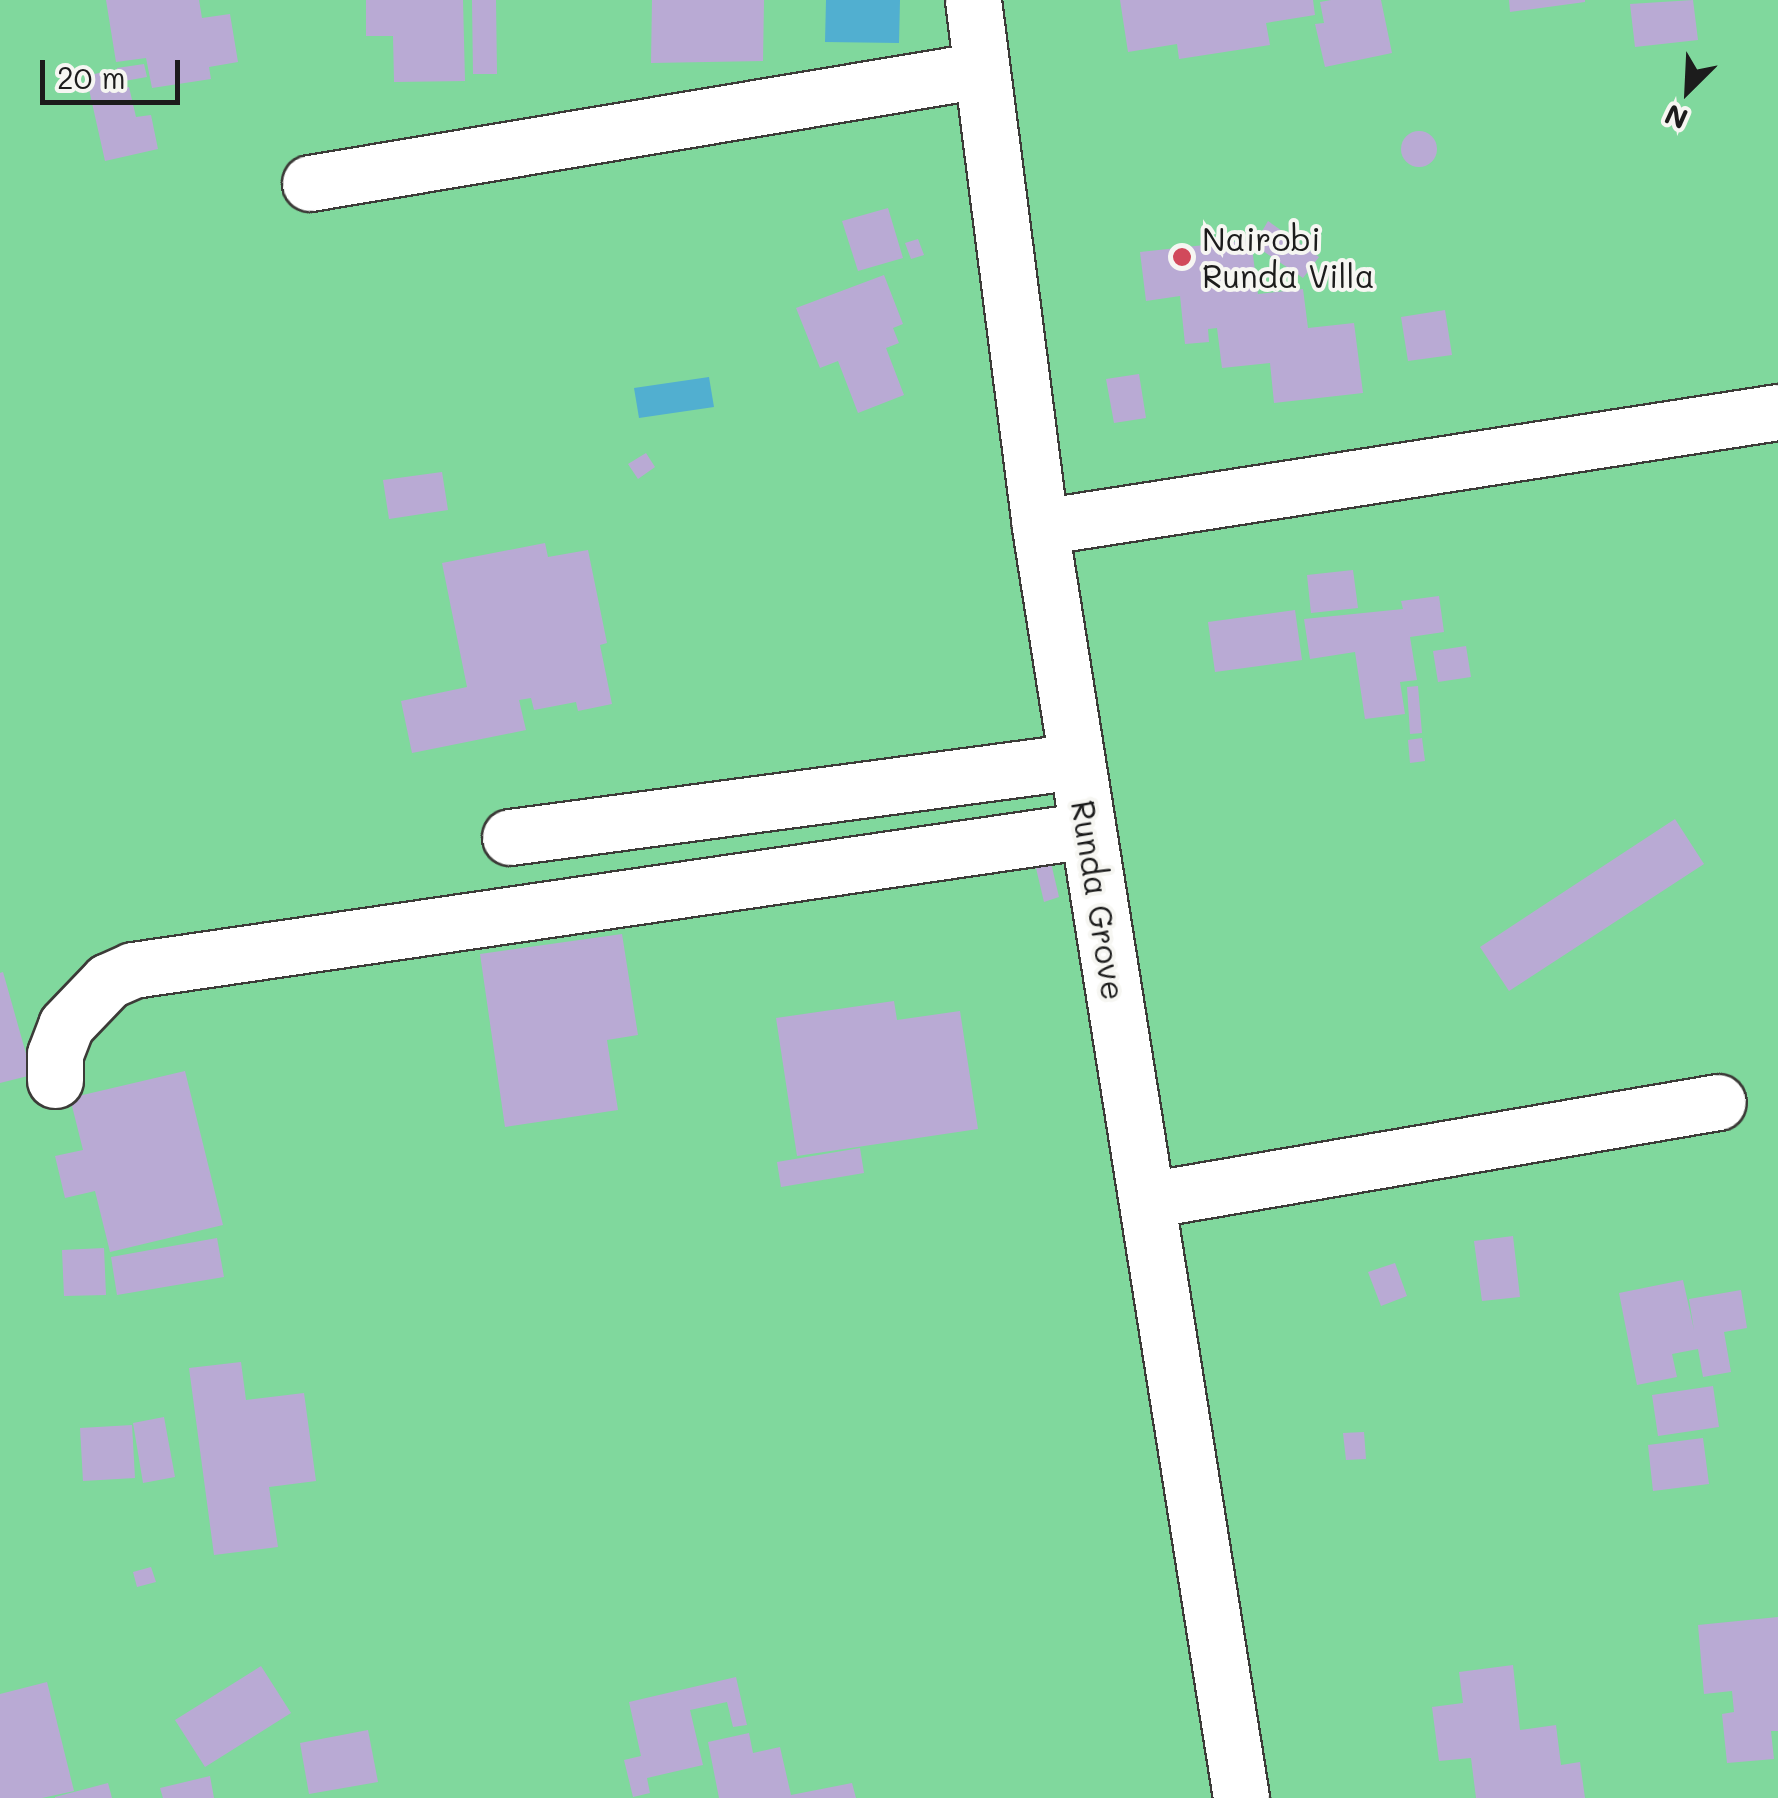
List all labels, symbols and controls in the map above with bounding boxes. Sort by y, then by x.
scale bar [45,40,185,102]
north arrow [1638,40,1738,140]
text: 20 m [57,57,126,97]
text: N [1659,97,1693,138]
place label: Nairobi Runda Villa [1202,220,1375,295]
marker: Nairobi Runda Villa [1171,246,1193,268]
street label: Runda Grove [1064,797,1134,1003]

